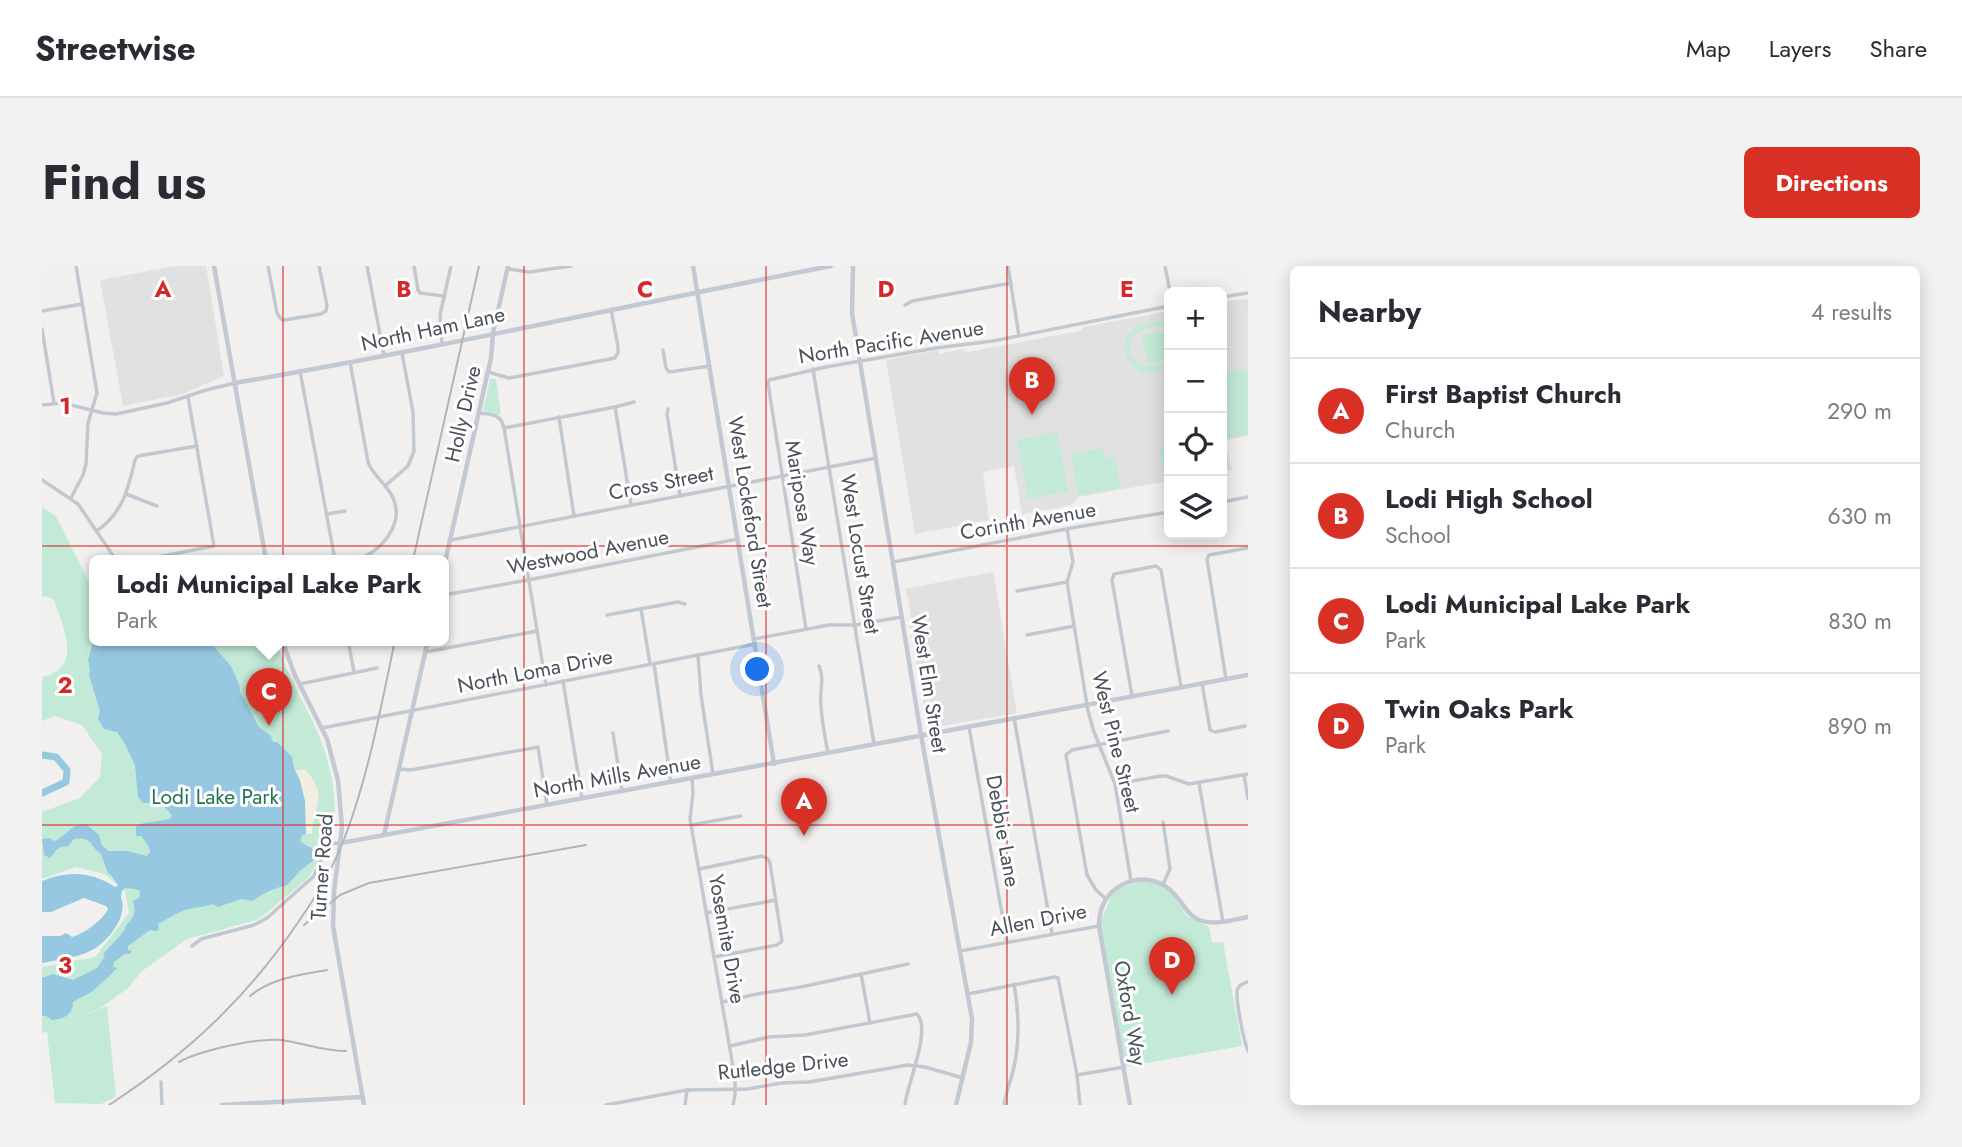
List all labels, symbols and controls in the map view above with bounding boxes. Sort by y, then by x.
text: Streetwise [35,25,196,72]
text: Map [1686,31,1731,66]
text: Layers [1769,31,1831,66]
text: Share [1869,31,1927,66]
text: Find us [42,147,206,217]
button: Directions [1744,147,1920,218]
text: A [154,272,172,306]
text: B [396,272,412,306]
text: C [637,272,653,306]
text: D [878,272,895,306]
text: E [1120,272,1134,306]
map controls [1164,287,1227,539]
button: + [1164,287,1227,350]
text: Nearby [1318,290,1421,333]
text: 4 results [1811,295,1892,329]
street label: North Ham Lane [358,299,508,359]
street label: North Pacific Avenue [796,313,986,371]
button: − [1164,350,1227,413]
pin: B [1009,357,1055,415]
street label: Holly Drive [437,363,489,465]
text: First Baptist Church [1385,375,1622,413]
text: 1 [59,389,71,423]
text: A [1333,394,1349,428]
text: 290 m [1827,394,1892,428]
button: locate [1164,413,1227,476]
text: Church [1385,413,1456,447]
street label: West Lockeford Street [720,414,780,610]
street label: Mariposa Way [777,438,827,568]
street label: Cross Street [606,458,716,508]
street label: West Locust Street [833,472,887,636]
button: layers [1164,476,1227,539]
text: Lodi High School [1385,480,1593,518]
street label: Corinth Avenue [958,494,1098,548]
text: B [1333,499,1349,533]
text: 630 m [1828,499,1892,533]
text: School [1385,518,1451,552]
street label: Westwood Avenue [505,522,672,582]
popup [89,555,449,646]
text: Lodi Municipal Lake Park [116,565,422,603]
text: Lodi Municipal Lake Park [1385,585,1690,623]
text: Park [116,603,157,637]
text: C [1333,604,1349,638]
text: 830 m [1828,604,1892,638]
street label: West Elm Street [903,613,955,755]
text: Park [1385,623,1426,657]
street label: North Loma Drive [455,641,615,701]
your location [740,652,774,686]
text: 2 [57,668,73,702]
pin: C [246,668,292,726]
street label: West Pine Street [1084,668,1148,816]
text: Twin Oaks Park [1385,690,1574,728]
text: D [1333,709,1349,743]
text: 890 m [1828,709,1892,743]
text: Park [1385,728,1426,762]
street label: North Mills Avenue [531,746,703,805]
street label: Debbie Lane [978,773,1028,889]
pin: A [781,778,827,836]
park label: Lodi Lake Park [151,782,280,812]
street label: Turner Road [303,813,341,921]
street label: Yosemite Drive [701,872,753,1006]
street label: Allen Drive [987,896,1089,944]
pin: D [1149,937,1195,995]
text: 3 [58,948,72,982]
street label: Oxford Way [1106,958,1154,1069]
street label: Rutledge Drive [716,1044,850,1088]

